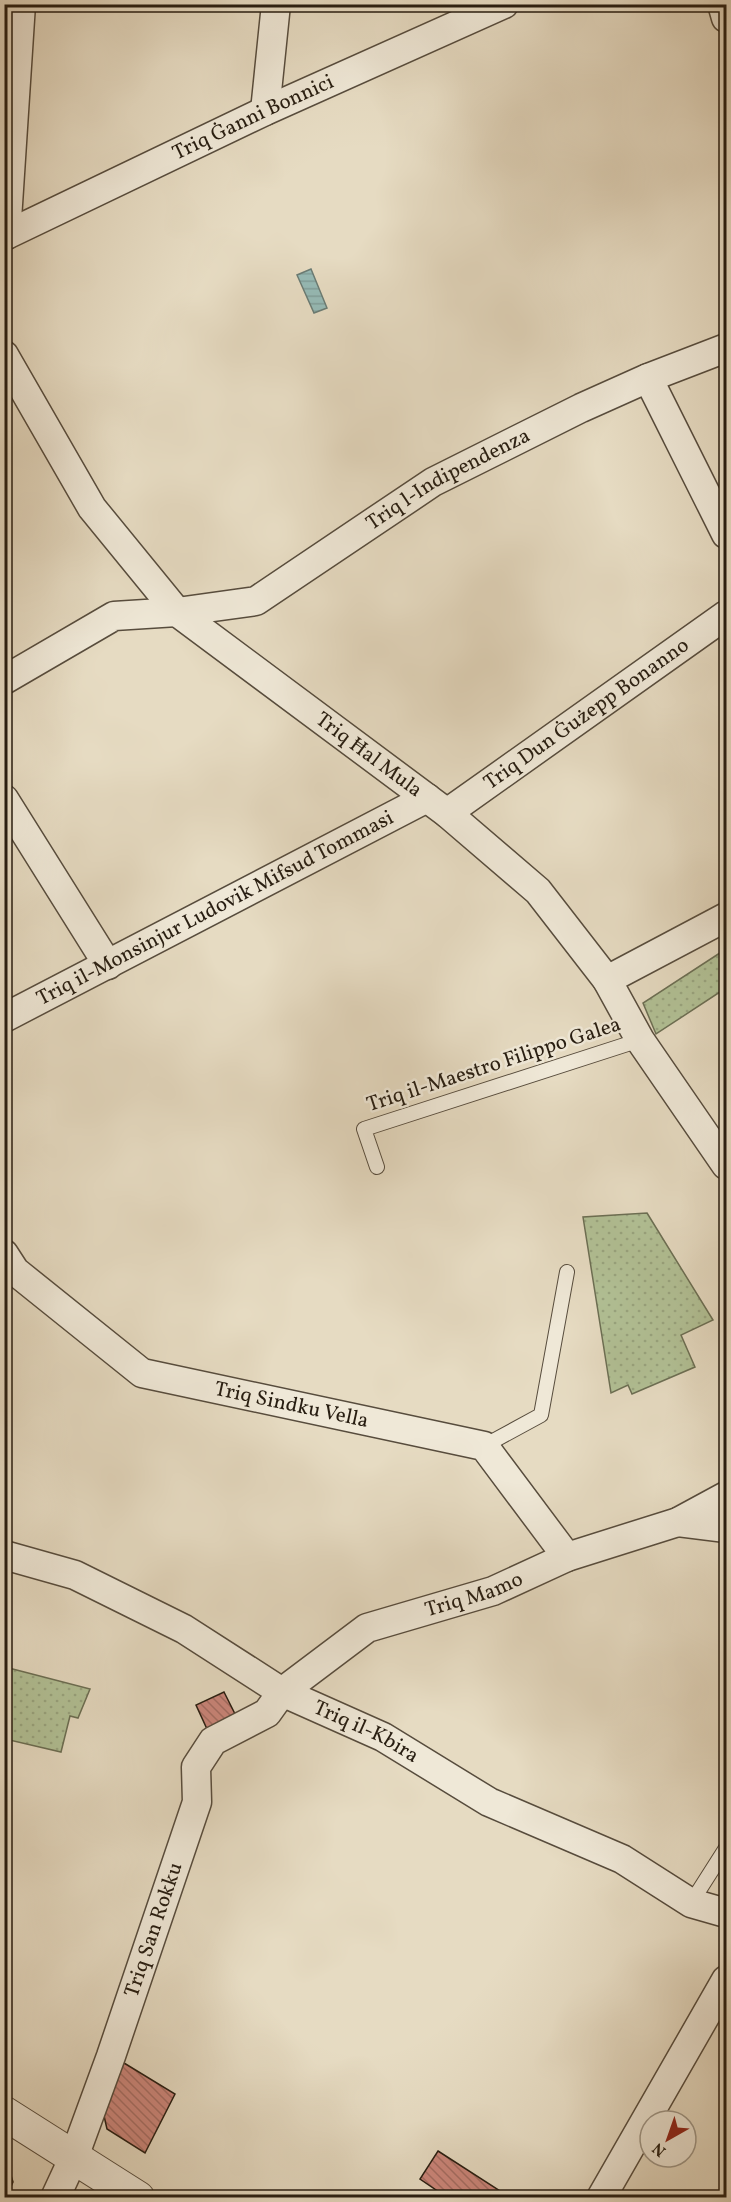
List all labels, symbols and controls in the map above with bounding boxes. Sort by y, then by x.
street label: Triq Ġanni Bonnici [168,67,339,168]
street label: Triq l-Indipendenza [360,421,535,537]
street label: Triq Dun Ġużepp Bonanno [478,631,695,797]
street label: Triq Ħal Mula [309,705,428,804]
street label: Triq il-Monsinjur Ludovik Mifsud Tommasi [32,803,399,1013]
street label: Triq il-Maestro Filippo Galea [363,1010,625,1120]
street label: Triq Sindku Vella [212,1374,371,1435]
street label: Triq Mamo [421,1565,528,1625]
street label: Triq il-Kbira [309,1693,424,1770]
street label: Triq San Rokku [117,1858,190,2001]
north arrow [638,2109,698,2169]
text: N [648,2137,671,2161]

